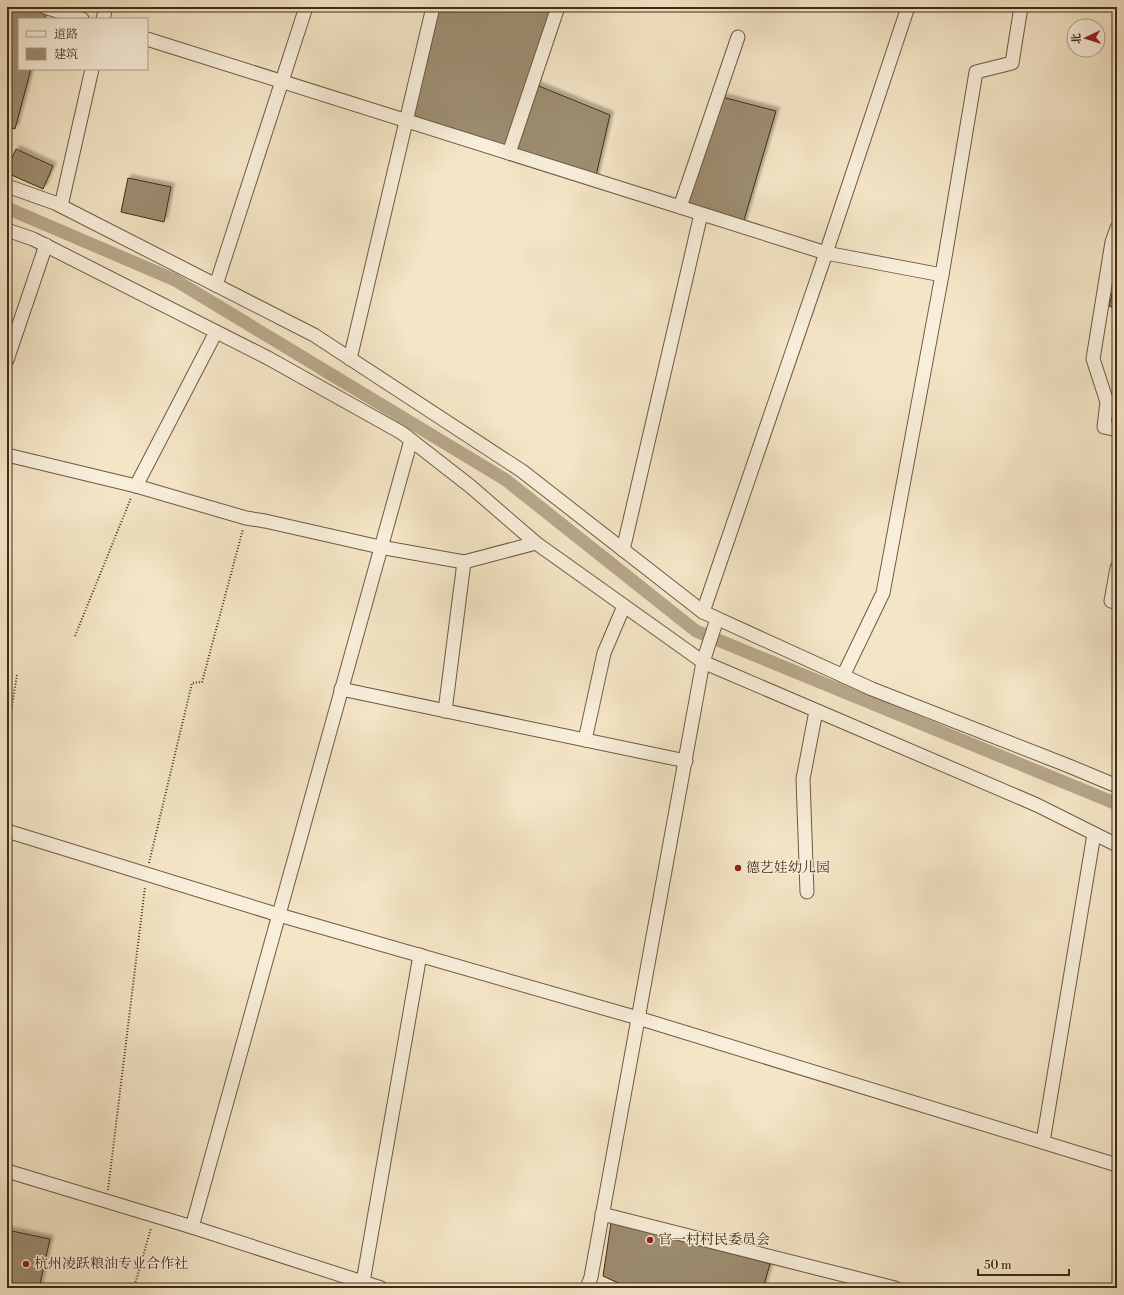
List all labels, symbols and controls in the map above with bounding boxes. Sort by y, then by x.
legend [18,18,148,70]
north arrow [1066,18,1106,58]
text: 道路 [54,27,78,42]
text: 北 [1070,33,1084,45]
text: 建筑 [54,47,78,62]
place label: 德艺娃幼儿园 [746,859,830,877]
marker: 德艺娃幼儿园 [733,863,743,873]
place label: 官一村村民委员会 [658,1231,770,1249]
marker: 官一村村民委员会 [645,1235,655,1245]
scale bar [978,1251,1069,1277]
place label: 杭州凌跃粮油专业合作社 [34,1255,188,1273]
text: 50 m [984,1258,1012,1273]
marker: 杭州凌跃粮油专业合作社 [21,1259,31,1269]

